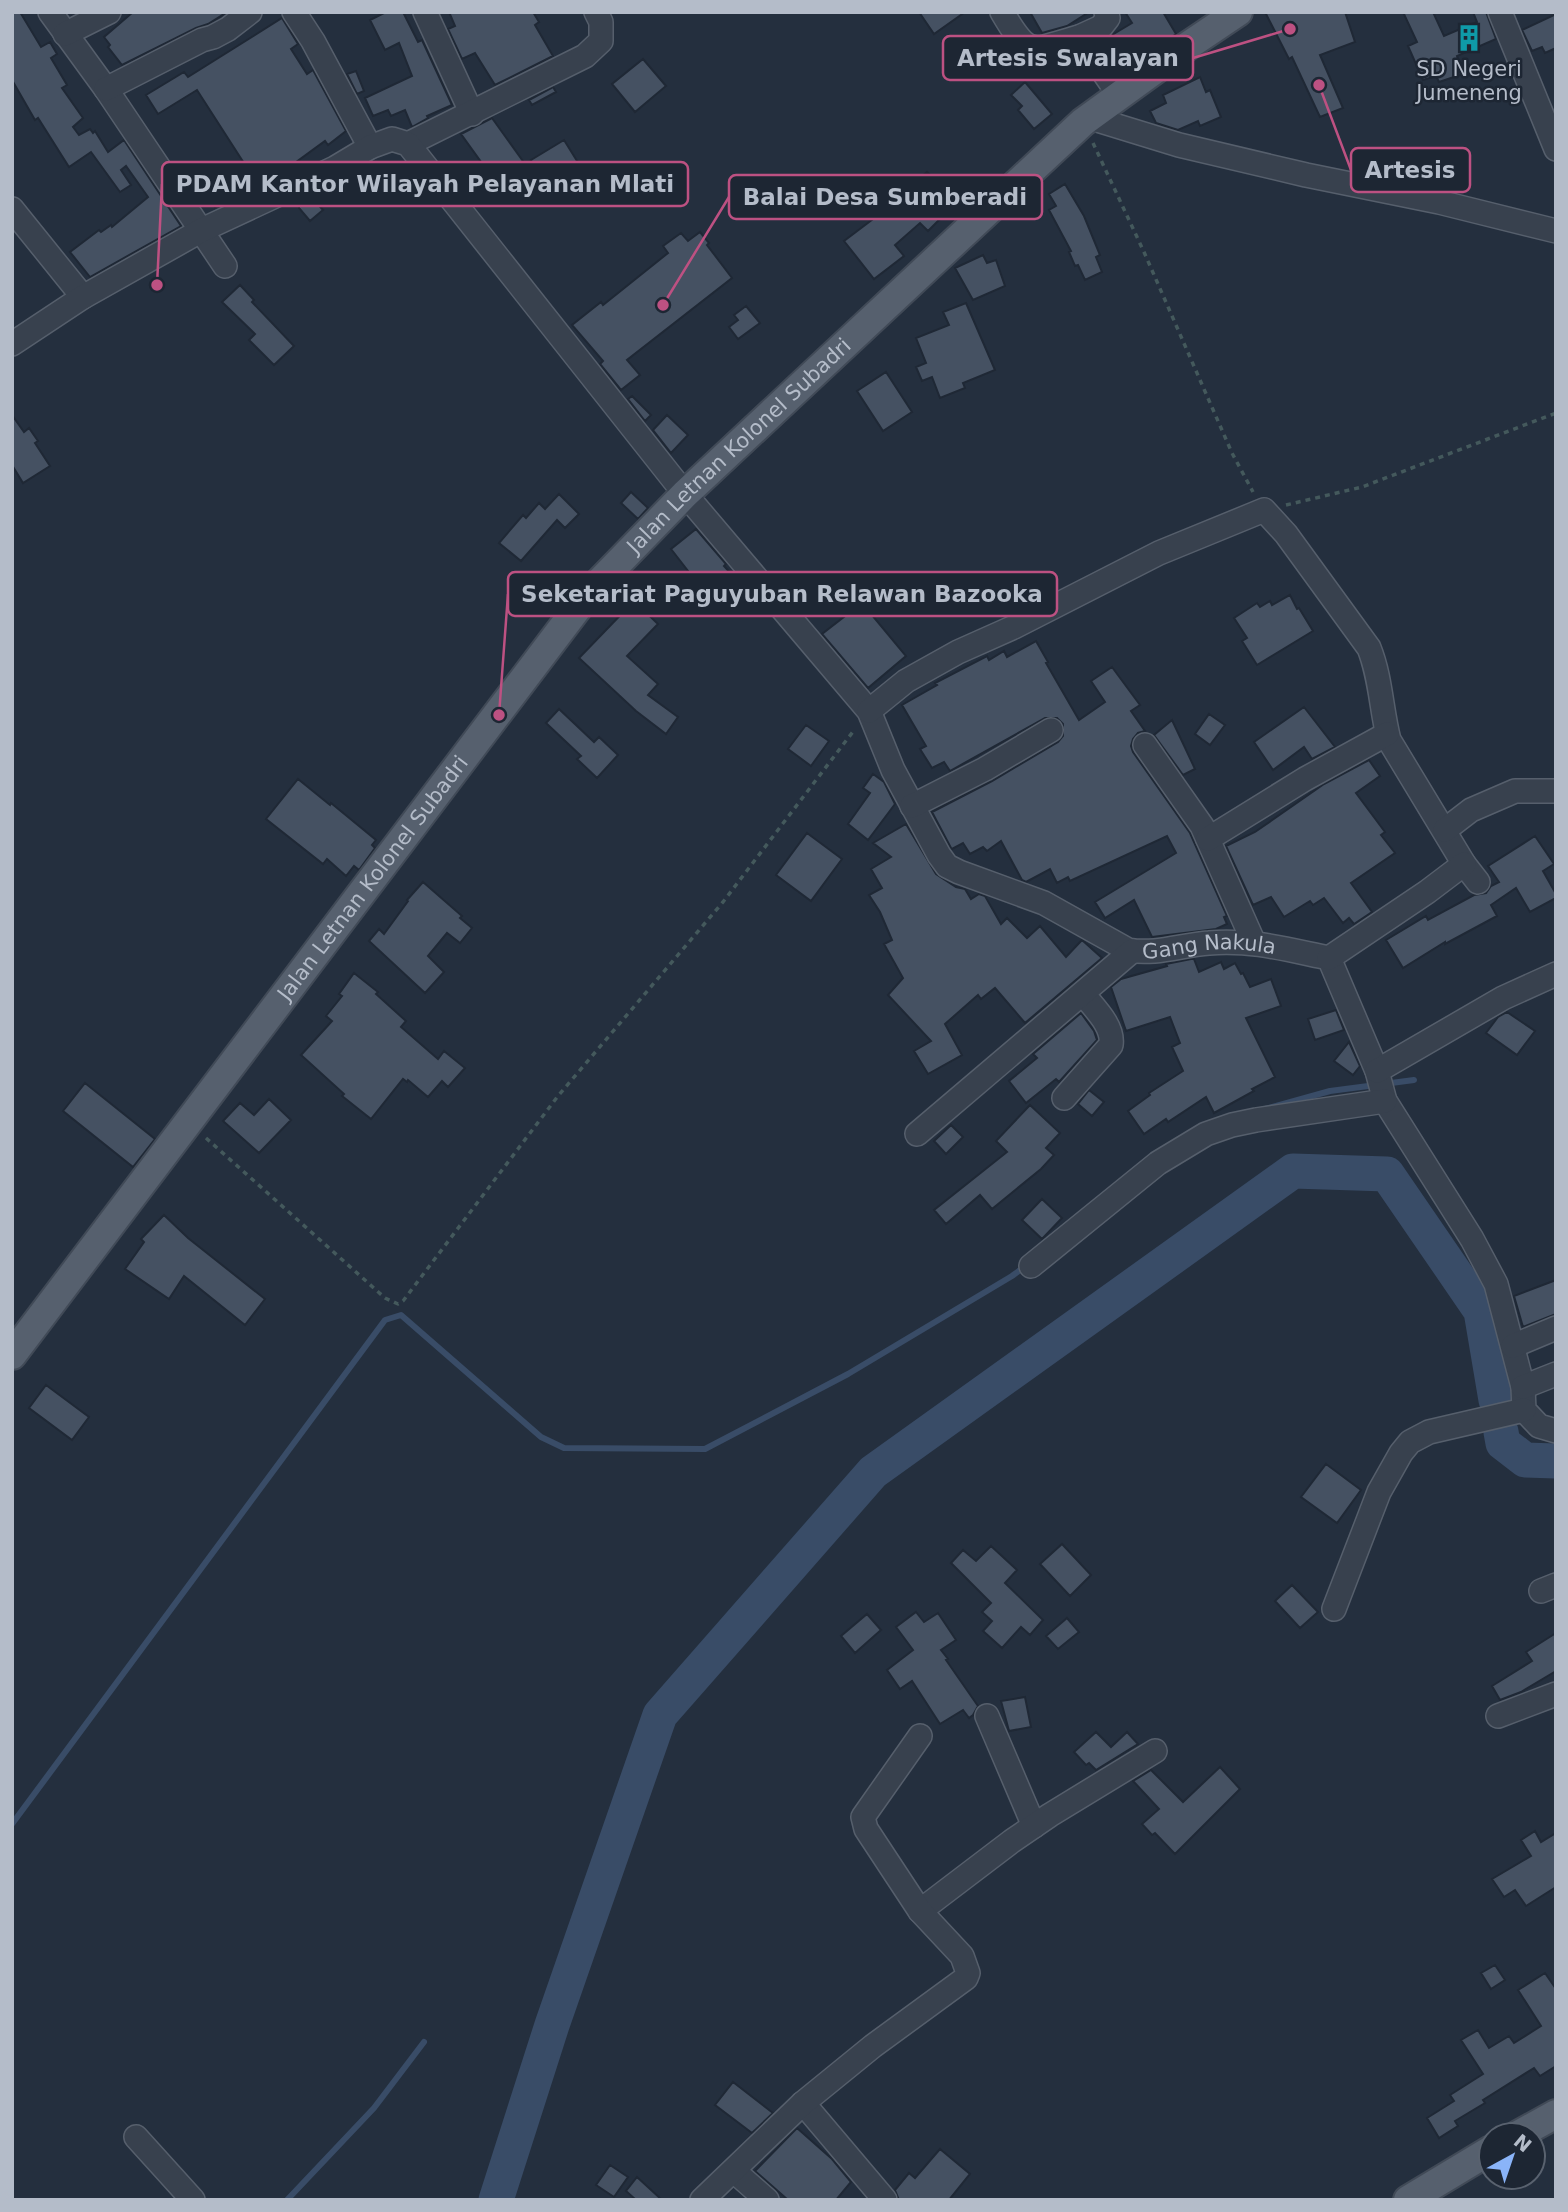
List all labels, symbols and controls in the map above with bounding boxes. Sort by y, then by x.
building icon: SD Negeri Jumeneng [1454,23,1484,53]
callout: Artesis Swalayan [943,36,1193,80]
text: Artesis Swalayan [957,45,1179,71]
place label: SD Negeri Jumeneng [1414,57,1522,105]
callout: Artesis [1351,148,1470,192]
text: Artesis [1364,157,1456,183]
callout: PDAM Kantor Wilayah Pelayanan Mlati [162,162,688,206]
text: PDAM Kantor Wilayah Pelayanan Mlati [176,171,674,197]
callout: Balai Desa Sumberadi [729,175,1042,219]
text: Balai Desa Sumberadi [743,184,1027,210]
street label: Jalan Letnan Kolonel Subadri [621,333,856,560]
callout: Seketariat Paguyuban Relawan Bazooka [508,572,1057,616]
text: Seketariat Paguyuban Relawan Bazooka [521,581,1043,607]
street label: Jalan Letnan Kolonel Subadri [272,751,473,1007]
street label: Gang Nakula [1142,930,1278,964]
north arrow [1477,2121,1547,2191]
text: N [1510,2129,1536,2157]

